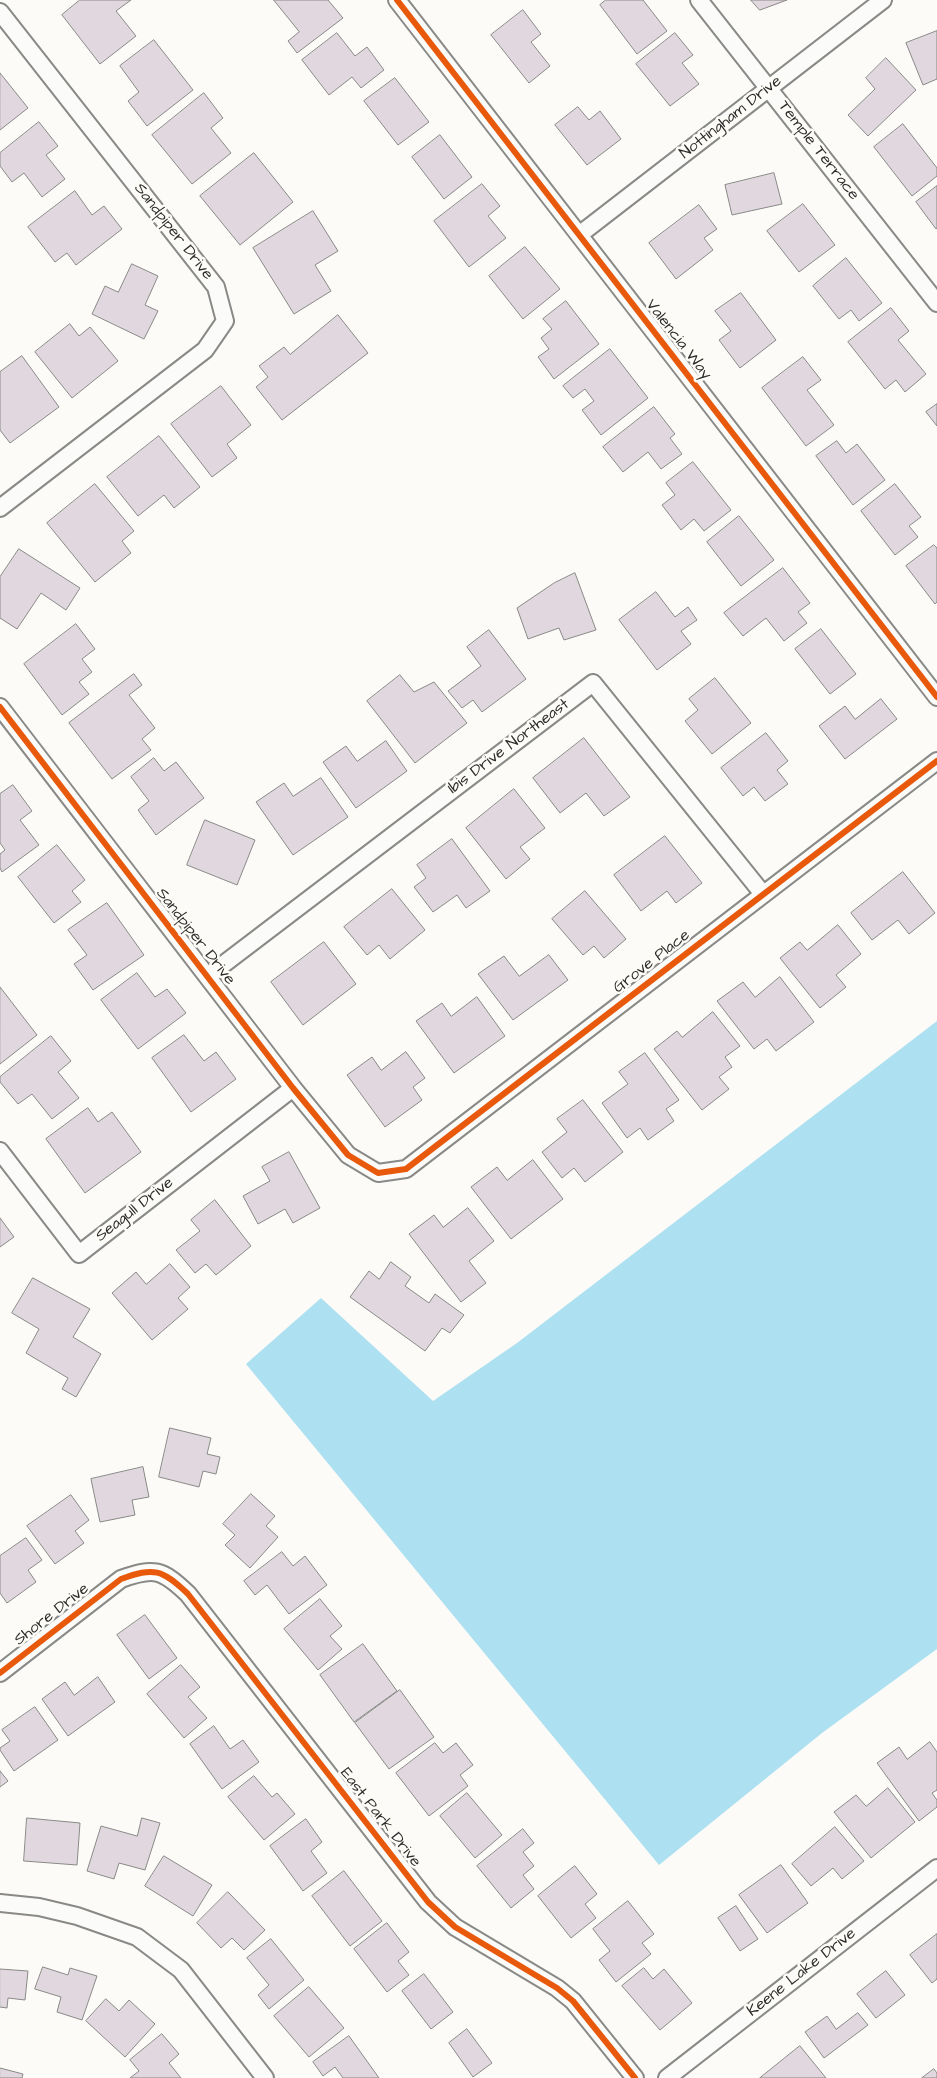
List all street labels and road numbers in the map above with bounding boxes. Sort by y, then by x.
street label: Nottingham Drive [676,72,786,164]
street label: Temple Terrace [773,98,863,204]
street label: Sandpiper Drive [129,180,217,284]
street label: Valencia Way [641,296,715,384]
street label: Ibis Drive Northeast [445,695,573,799]
street label: Sandpiper Drive [151,885,239,989]
street label: Grove Place [610,926,694,998]
street label: Seagull Drive [92,1174,178,1246]
street label: Shore Drive [11,1580,93,1650]
street label: East Park Drive [335,1765,425,1871]
street label: Keene Lake Drive [744,1925,860,2021]

